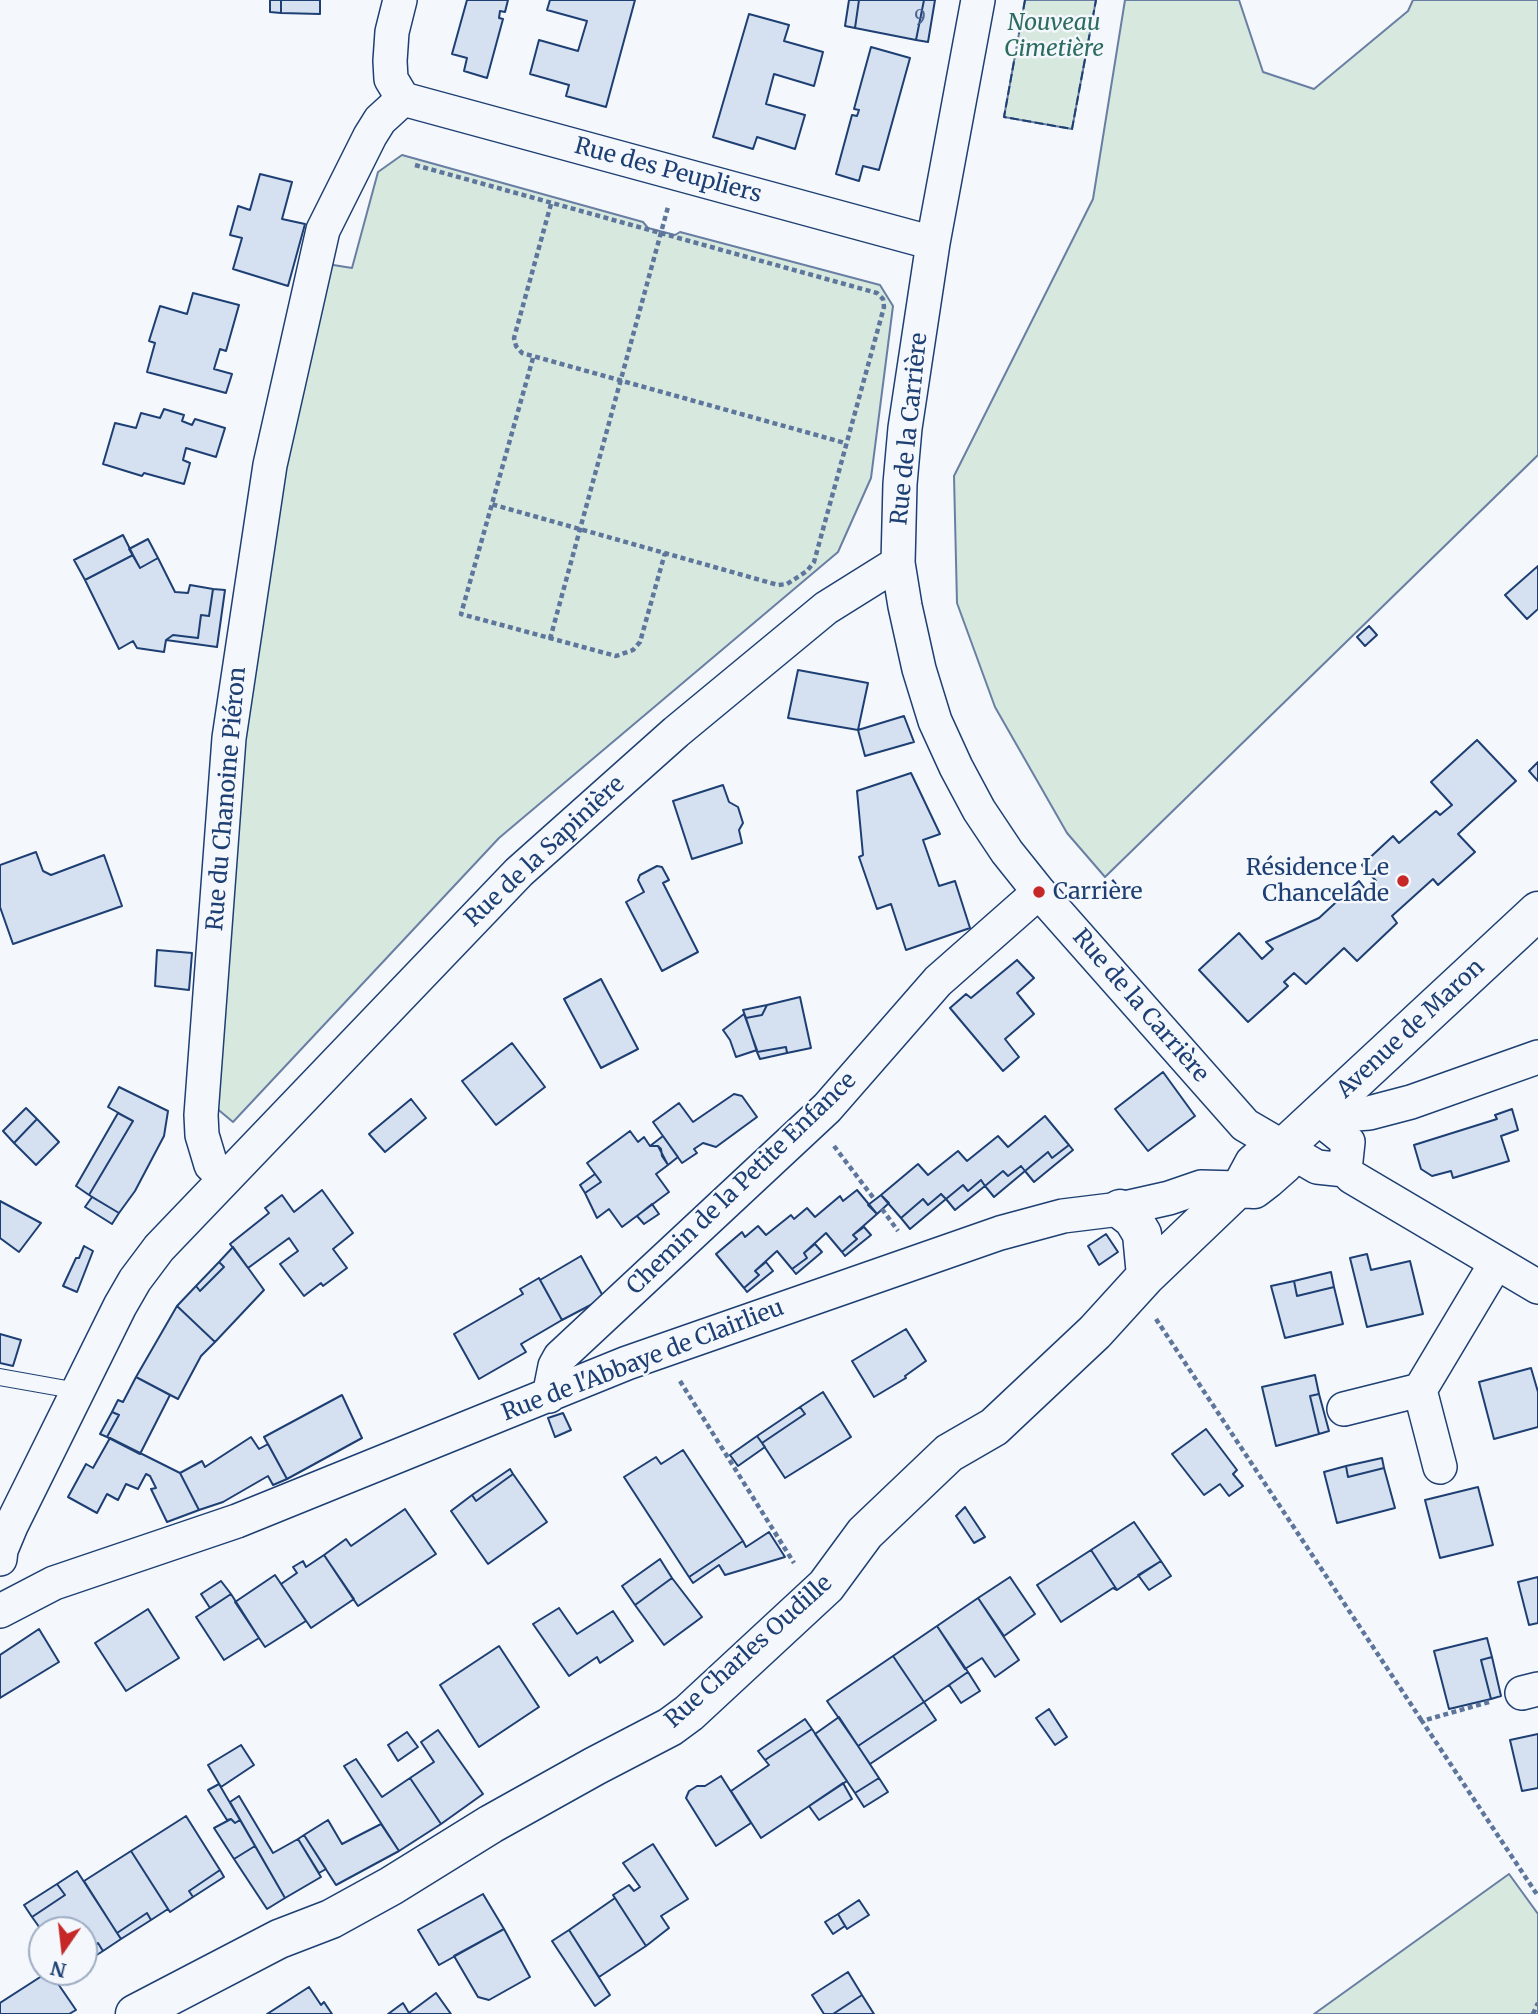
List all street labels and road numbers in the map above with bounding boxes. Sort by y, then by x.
street label: Rue des Peupliers [571,133,765,209]
street label: Rue de la Carrière [886,331,934,527]
street label: Rue du Chanoine Piéron [202,666,252,932]
street label: Rue de la Sapinière [460,771,630,933]
street label: Rue de la Carrière [1066,924,1214,1088]
street label: Avenue de Maron [1332,954,1490,1104]
street label: Chemin de la Petite Enfance [622,1067,862,1301]
street label: Rue de l'Abbaye de Clairlieu [498,1294,788,1428]
street label: Rue Charles Oudille [660,1570,838,1734]

